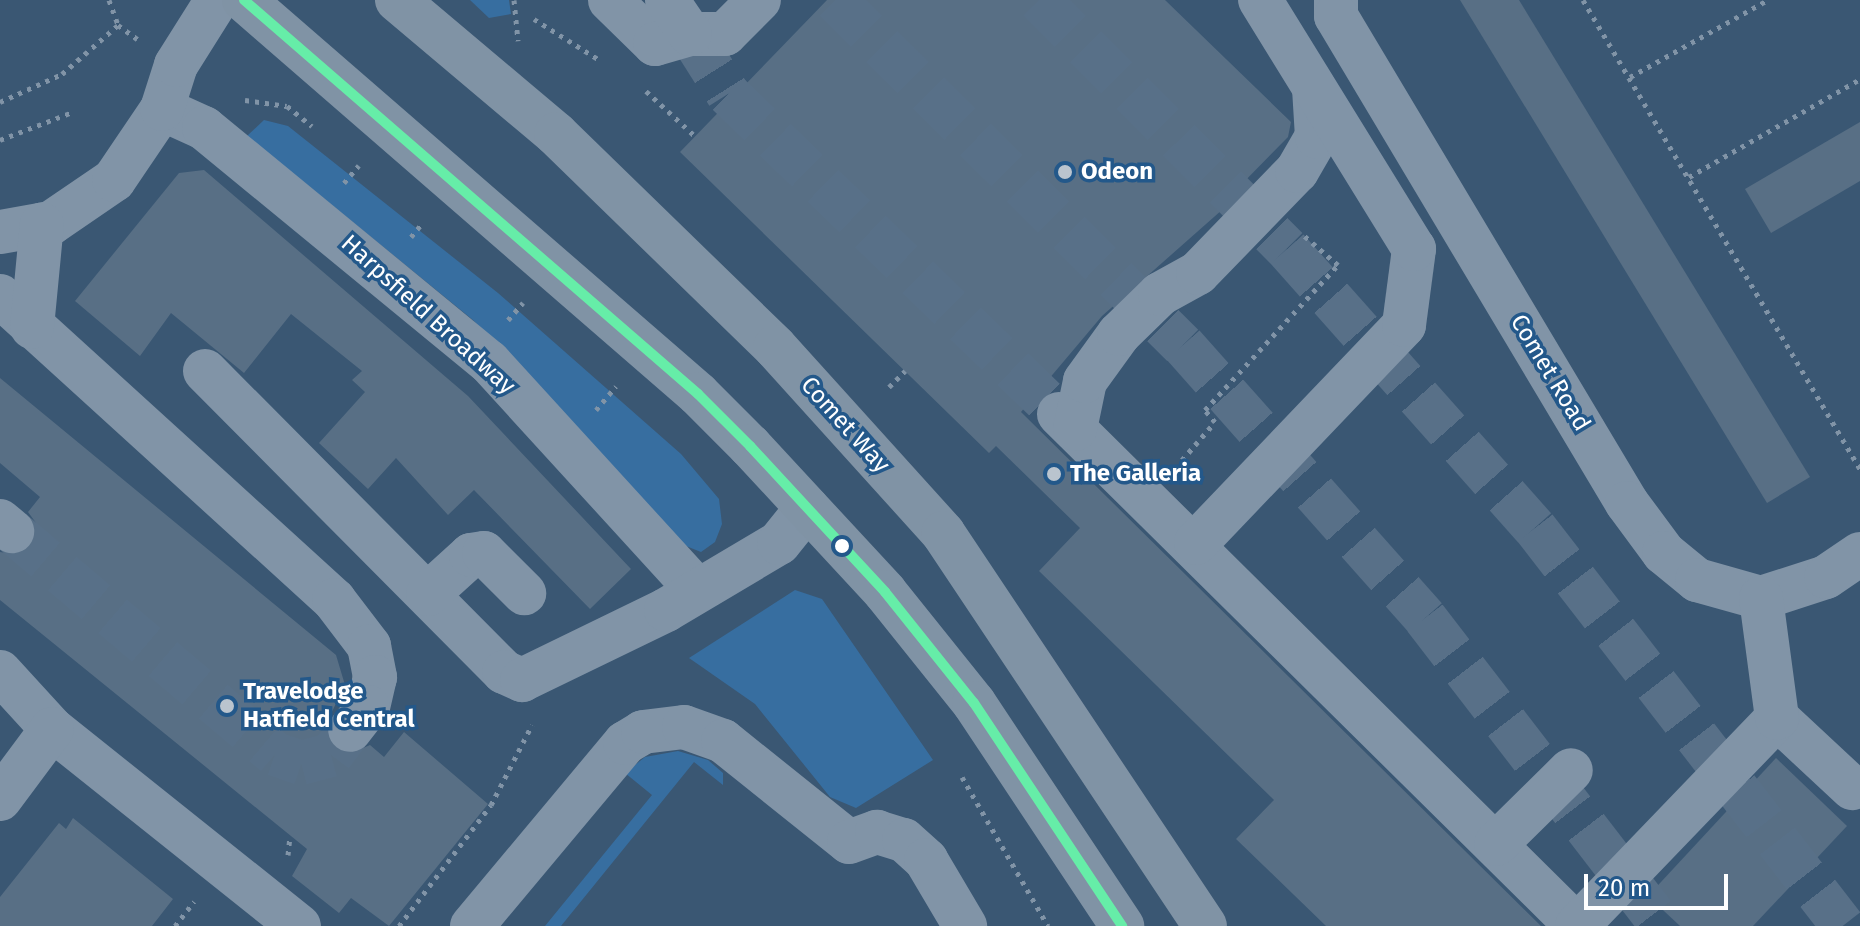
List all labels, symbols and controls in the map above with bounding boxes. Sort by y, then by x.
place label: Odeon [1081,158,1153,186]
marker: Odeon [1056,163,1074,181]
street label: Harpsfield Broadway [335,229,521,401]
street label: Comet Road [1504,309,1596,437]
street label: Comet Way [794,371,896,479]
place label: The Galleria [1070,460,1201,488]
marker: The Galleria [1045,465,1063,483]
unlabelled marker [834,538,850,554]
place label: Travelodge Hatfield Central [243,678,415,734]
marker: Travelodge Hatfield Central [218,697,236,715]
scale bar [1588,858,1732,908]
text: 20 m [1598,874,1650,902]

